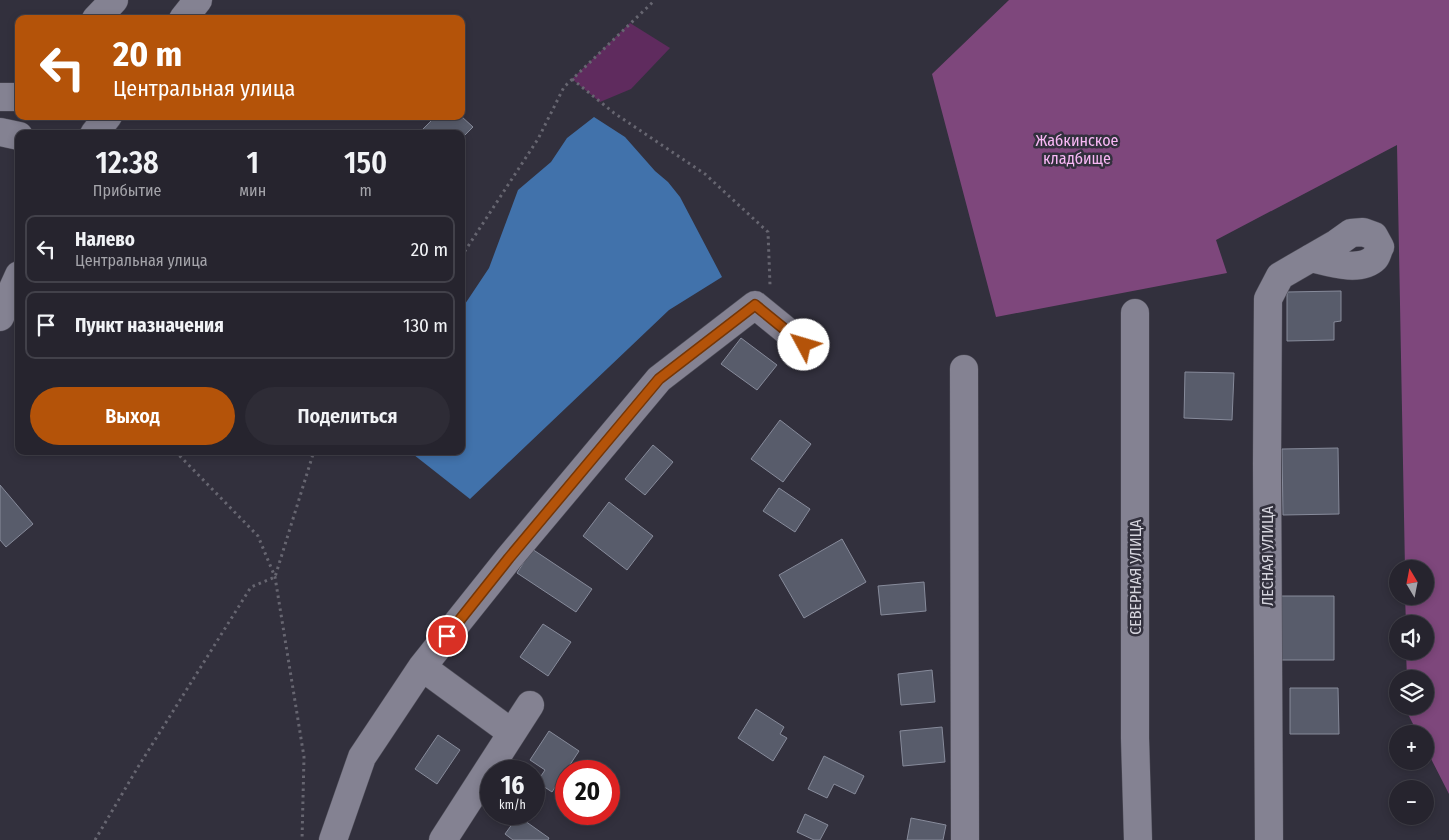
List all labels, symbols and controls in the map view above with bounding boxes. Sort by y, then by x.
text: 20 m [113,33,182,75]
icon: left [30,35,95,100]
text: Центральная улица [113,75,295,102]
park label: Жабкинское кладбище [1035,131,1119,168]
text: 12:38 [96,145,159,181]
text: 1 [247,145,259,181]
text: 150 [344,145,387,181]
text: Прибытие [93,181,162,200]
text: мин [239,181,266,200]
text: m [359,181,372,200]
text: Налево [75,228,135,251]
icon: left [32,235,60,263]
text: 20 m [411,238,448,261]
text: Центральная улица [75,251,208,270]
icon: arrive [32,311,60,339]
text: Пункт назначения [75,314,224,337]
text: 130 m [403,314,448,337]
position arrow [777,318,829,370]
button: Выход [30,387,235,445]
button: Поделиться [245,387,450,445]
street label: ЛЕСНАЯ УЛИЦА [1258,505,1277,606]
street label: СЕВЕРНАЯ УЛИЦА [1126,519,1145,635]
north arrow [1389,560,1434,605]
map controls [1389,560,1434,825]
pin [426,615,468,657]
button: sound [1389,615,1434,660]
icon: arrive [433,622,461,650]
button: layers [1389,670,1434,715]
button: + [1389,725,1434,770]
speed limit sign: 20 [555,760,620,825]
text: 16 [501,771,524,801]
button: − [1389,780,1434,825]
text: km/h [499,798,526,812]

